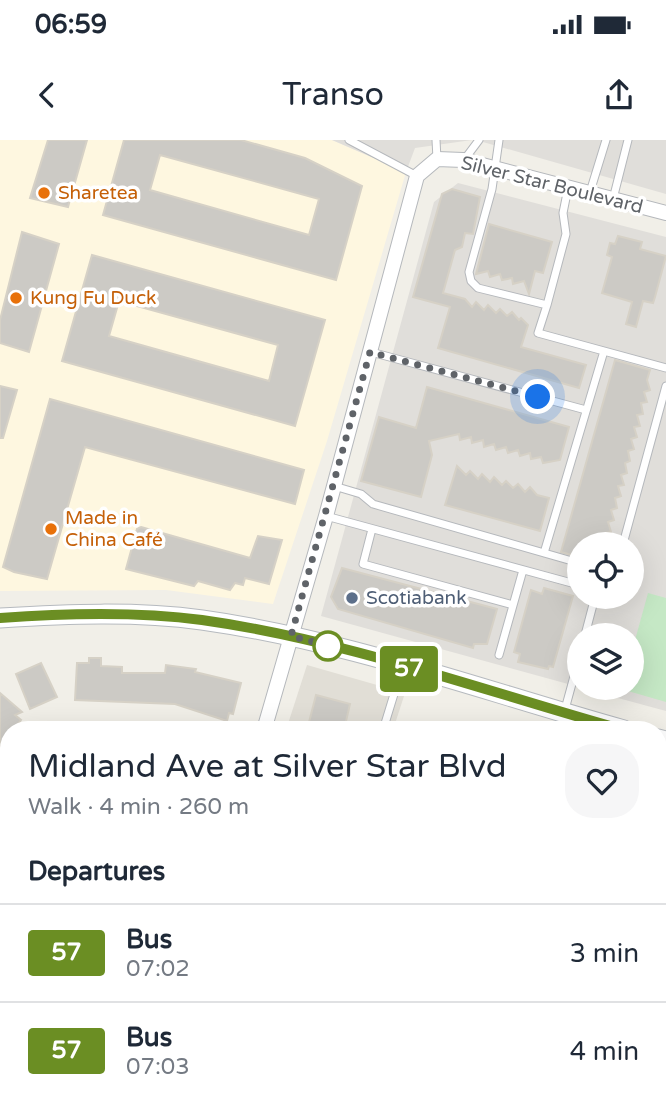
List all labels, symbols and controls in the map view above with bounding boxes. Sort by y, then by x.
text: 06:59 [35,9,107,40]
icon: back [28,76,66,114]
text: Transo [282,76,384,114]
icon: share [600,76,638,114]
street label: Silver Star Boulevard [459,152,645,218]
place label: Sharetea [58,182,138,204]
marker: Sharetea [36,185,52,201]
place label: Kung Fu Duck [30,287,156,309]
marker: Kung Fu Duck [8,290,24,306]
your location [520,379,555,414]
place label: Made in China Café [65,507,163,551]
marker: Made in China Café [43,521,59,537]
map controls [567,532,644,700]
button: locate [567,532,644,609]
place label: Scotiabank [366,587,467,609]
marker: Scotiabank [344,590,360,606]
button: layers [567,623,644,700]
unlabelled marker [313,631,343,661]
line badge: 57 [378,646,440,692]
text: 57 [394,654,424,683]
button: heart [565,744,639,818]
text: Midland Ave at Silver Star Blvd [28,747,507,786]
text: Walk · 4 min · 260 m [28,793,249,821]
text: Departures [28,856,165,887]
text: Bus [126,924,172,955]
text: 57 [51,938,82,967]
text: 3 min [570,938,639,969]
text: 07:02 [126,955,190,983]
text: Bus [126,1022,172,1053]
text: 57 [51,1036,82,1065]
text: 4 min [570,1036,639,1067]
text: 07:03 [126,1053,190,1081]

